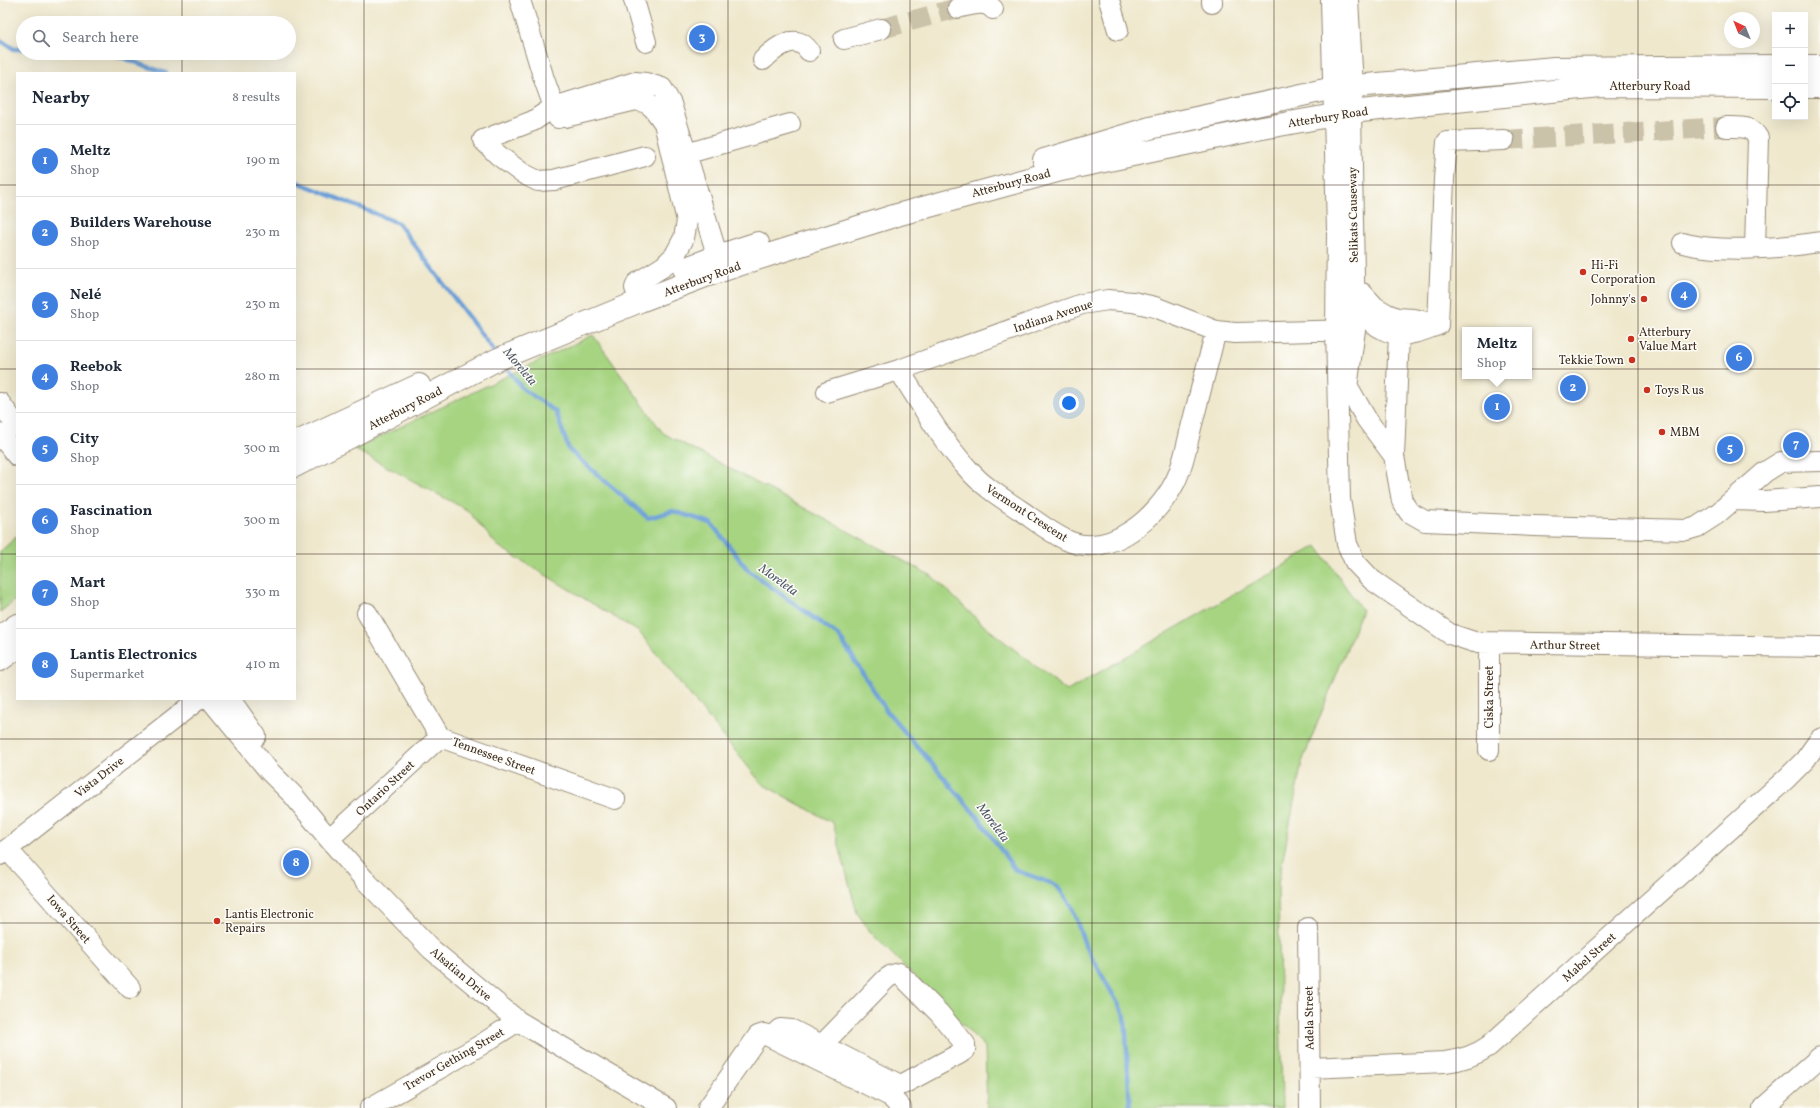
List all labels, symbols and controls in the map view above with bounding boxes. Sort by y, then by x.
north arrow [1724,12,1760,48]
map controls [1772,12,1808,120]
button: + [1772,12,1808,48]
search box [16,16,296,60]
pin: 3 [689,23,715,53]
icon: search [30,27,52,49]
text: Search here [62,28,139,49]
button: − [1772,48,1808,84]
street label: Atterbury Road [1609,79,1691,95]
button: locate [1772,84,1808,120]
text: Nearby [32,87,90,110]
text: 8 results [232,89,280,107]
street label: Atterbury Road [1287,104,1370,132]
text: Meltz [70,141,110,162]
text: 1 [42,152,48,170]
text: 190 m [246,152,280,170]
text: Shop [70,162,99,180]
street label: Atterbury Road [970,166,1053,202]
street label: Selikats Causeway [1345,166,1363,263]
text: Builders Warehouse [70,213,212,234]
text: 2 [42,224,48,242]
text: 230 m [245,224,280,242]
text: Shop [70,234,99,252]
street label: Atterbury Road [661,258,743,301]
place label: Hi-Fi Corporation [1591,258,1656,288]
marker: Hi-Fi Corporation [1578,267,1588,277]
pin: 4 [1671,280,1697,310]
text: Nelé [70,285,101,306]
place label: Johnny's [1591,292,1636,308]
marker: Johnny's [1639,294,1649,304]
text: 3 [42,296,48,314]
text: 230 m [245,296,280,314]
street label: Indiana Avenue [1012,296,1095,337]
text: Shop [70,306,99,324]
place label: Atterbury Value Mart [1639,325,1697,355]
popup [1462,327,1532,379]
text: Meltz [1477,334,1517,355]
marker: Atterbury Value Mart [1626,334,1636,344]
pin: 6 [1726,343,1752,373]
water label: Moreleta [498,344,541,390]
place label: Tekkie Town [1559,353,1624,369]
text: Shop [1477,355,1506,373]
marker: Tekkie Town [1627,355,1637,365]
text: Reebok [70,357,122,378]
text: 4 [41,368,49,386]
text: 280 m [244,368,280,386]
pin: 2 [1560,373,1586,403]
text: Shop [70,378,99,396]
street label: Atterbury Road [366,383,445,434]
place label: Toys R us [1655,383,1704,399]
marker: Toys R us [1642,385,1652,395]
pin: 1 [1484,392,1510,422]
your location [1059,393,1079,413]
place label: MBM [1670,425,1700,441]
marker: MBM [1657,427,1667,437]
text: City [70,429,99,450]
pin: 7 [1783,430,1809,460]
pin: 5 [1717,434,1743,464]
text: 5 [42,440,48,458]
text: 300 m [244,440,280,458]
text: Shop [70,450,99,468]
street label: Vermont Crescent [982,481,1071,546]
text: Fascination [70,501,152,522]
text: 6 [41,512,49,530]
text: 300 m [244,512,280,530]
text: Shop [70,522,99,540]
water label: Moreleta [754,560,801,601]
text: Mart [70,573,105,594]
text: 7 [42,584,48,602]
text: 330 m [245,584,280,602]
text: Shop [70,594,99,612]
street label: Arthur Street [1530,637,1600,655]
text: Lantis Electronics [70,645,197,666]
text: 8 [41,656,49,674]
text: 410 m [245,656,280,674]
text: Supermarket [70,666,145,684]
street label: Ciska Street [1482,666,1498,728]
street label: Tennessee Street [450,734,537,779]
street label: Vista Drive [72,753,128,802]
street label: Ontario Street [353,757,419,820]
water label: Moreleta [971,799,1013,846]
pin: 8 [283,848,309,878]
street label: Iowa Street [43,892,94,947]
place label: Lantis Electronic Repairs [225,907,314,937]
marker: Lantis Electronic Repairs [212,916,222,926]
street label: Mabel Street [1559,929,1620,986]
street label: Alsatian Drive [426,944,495,1005]
street label: Adela Street [1301,986,1319,1050]
street label: Trevor Gething Street [401,1025,508,1095]

